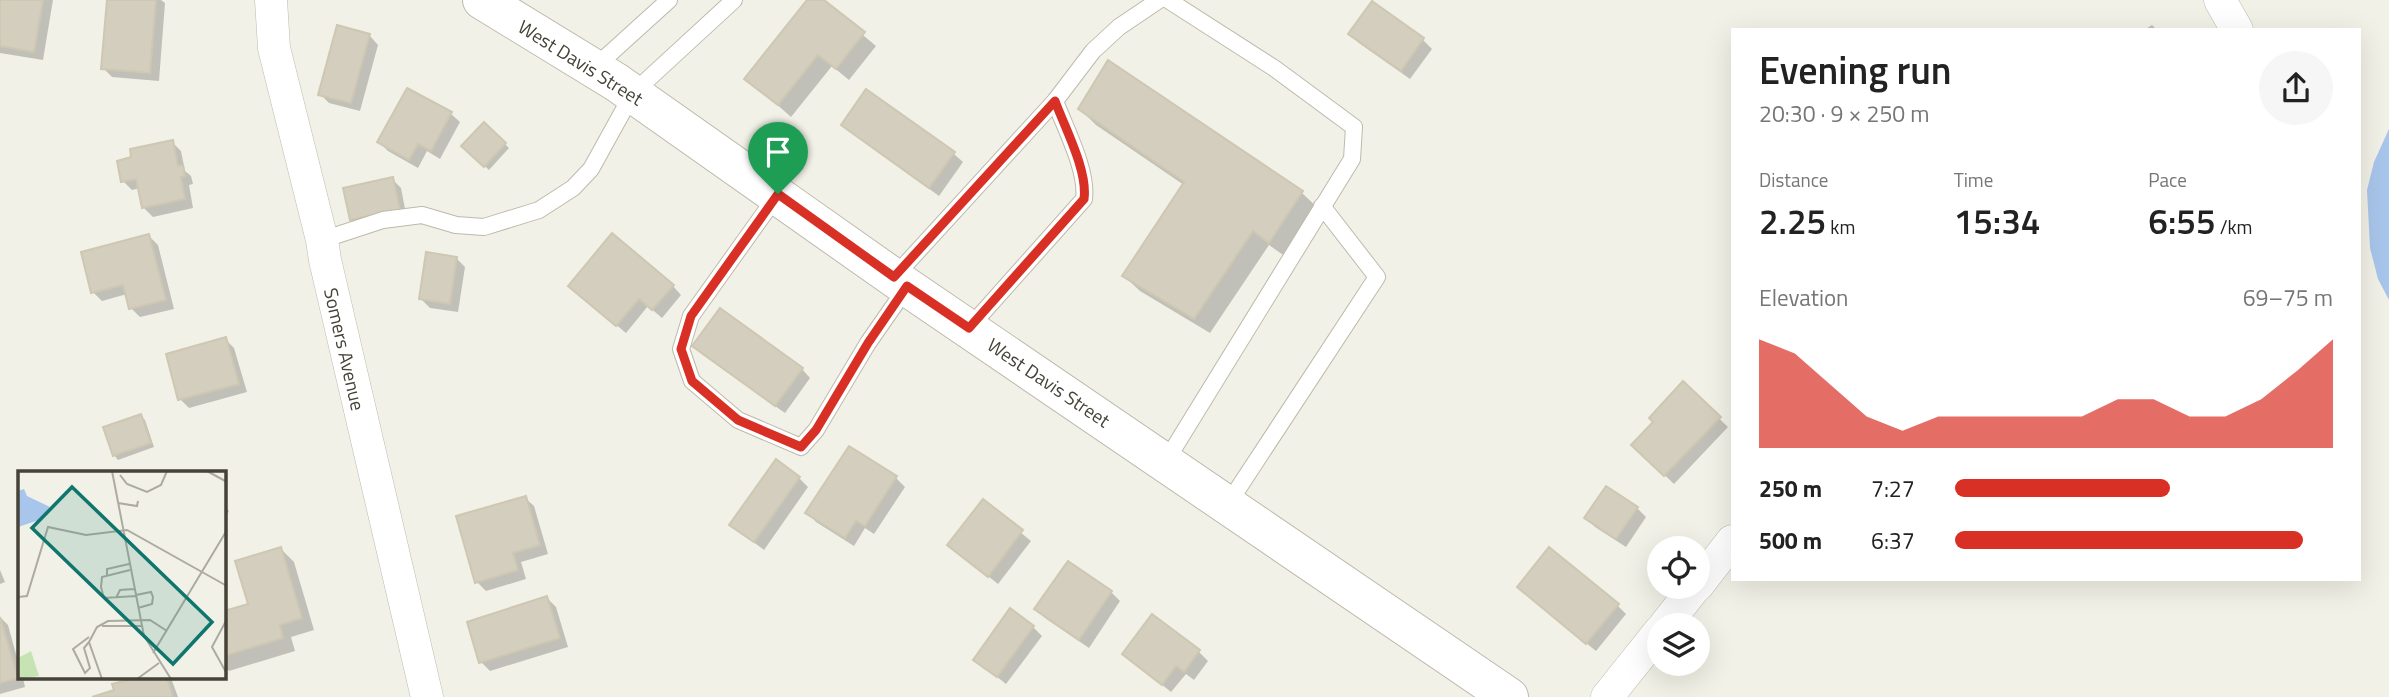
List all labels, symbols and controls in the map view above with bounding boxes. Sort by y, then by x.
street label: West Davis Street [513,12,649,112]
text: Evening run [1759,41,1952,99]
button: share [2259,51,2333,125]
text: 20:30 · 9 × 250 m [1759,96,1929,131]
pin [748,122,808,194]
icon: arrive [759,133,797,171]
text: Distance [1759,165,1828,194]
text: Time [1954,165,1993,194]
text: Pace [2148,165,2187,194]
text: 2.25 [1759,194,1826,248]
text: 15:34 [1954,194,2040,248]
text: 6:55 [2148,194,2216,248]
text: km [1826,212,1855,241]
text: /km [2216,212,2253,241]
text: Elevation [1759,280,1848,315]
text: 69–75 m [2243,280,2333,315]
street label: Somers Avenue [317,285,373,413]
street label: West Davis Street [982,330,1117,434]
inset map [18,471,226,680]
text: 250 m [1759,471,1822,506]
text: 7:27 [1871,471,1915,506]
text: 500 m [1759,523,1822,558]
text: 6:37 [1871,523,1915,558]
map controls [1647,536,1710,676]
button: locate [1647,536,1710,599]
button: layers [1647,613,1710,676]

